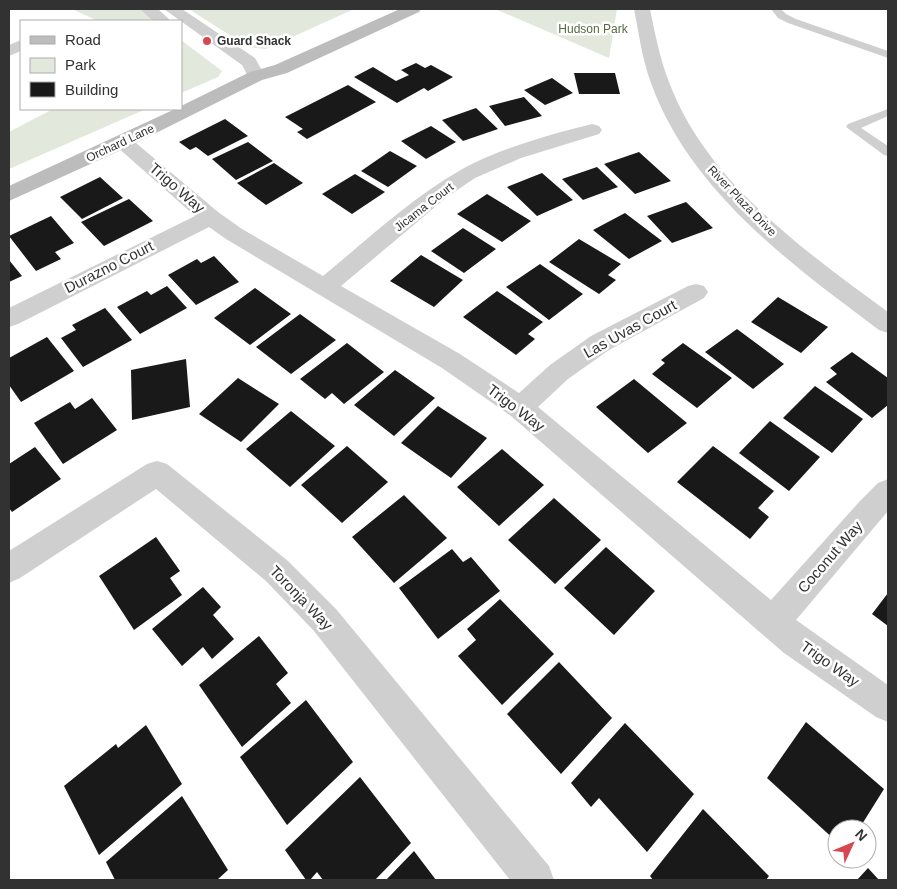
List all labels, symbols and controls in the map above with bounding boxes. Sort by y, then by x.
legend [20,20,182,110]
park label: Hudson Park [558,22,629,36]
text: Road [65,31,101,48]
place label: Guard Shack [217,34,291,48]
marker: Guard Shack [201,35,213,47]
text: Park [65,56,96,73]
text: Building [65,81,118,98]
street label: Orchard Lane [84,121,156,165]
street label: Trigo Way [146,159,209,216]
street label: River Plaza Drive [705,163,779,239]
street label: Jicama Court [392,179,457,234]
street label: Durazno Court [61,236,157,296]
street label: Las Uvas Court [580,296,680,361]
street label: Trigo Way [484,381,549,435]
street label: Coconut Way [794,517,866,596]
street label: Toronja Way [266,562,337,634]
street label: Trigo Way [798,637,863,690]
north arrow [827,819,877,869]
text: N [852,826,871,844]

